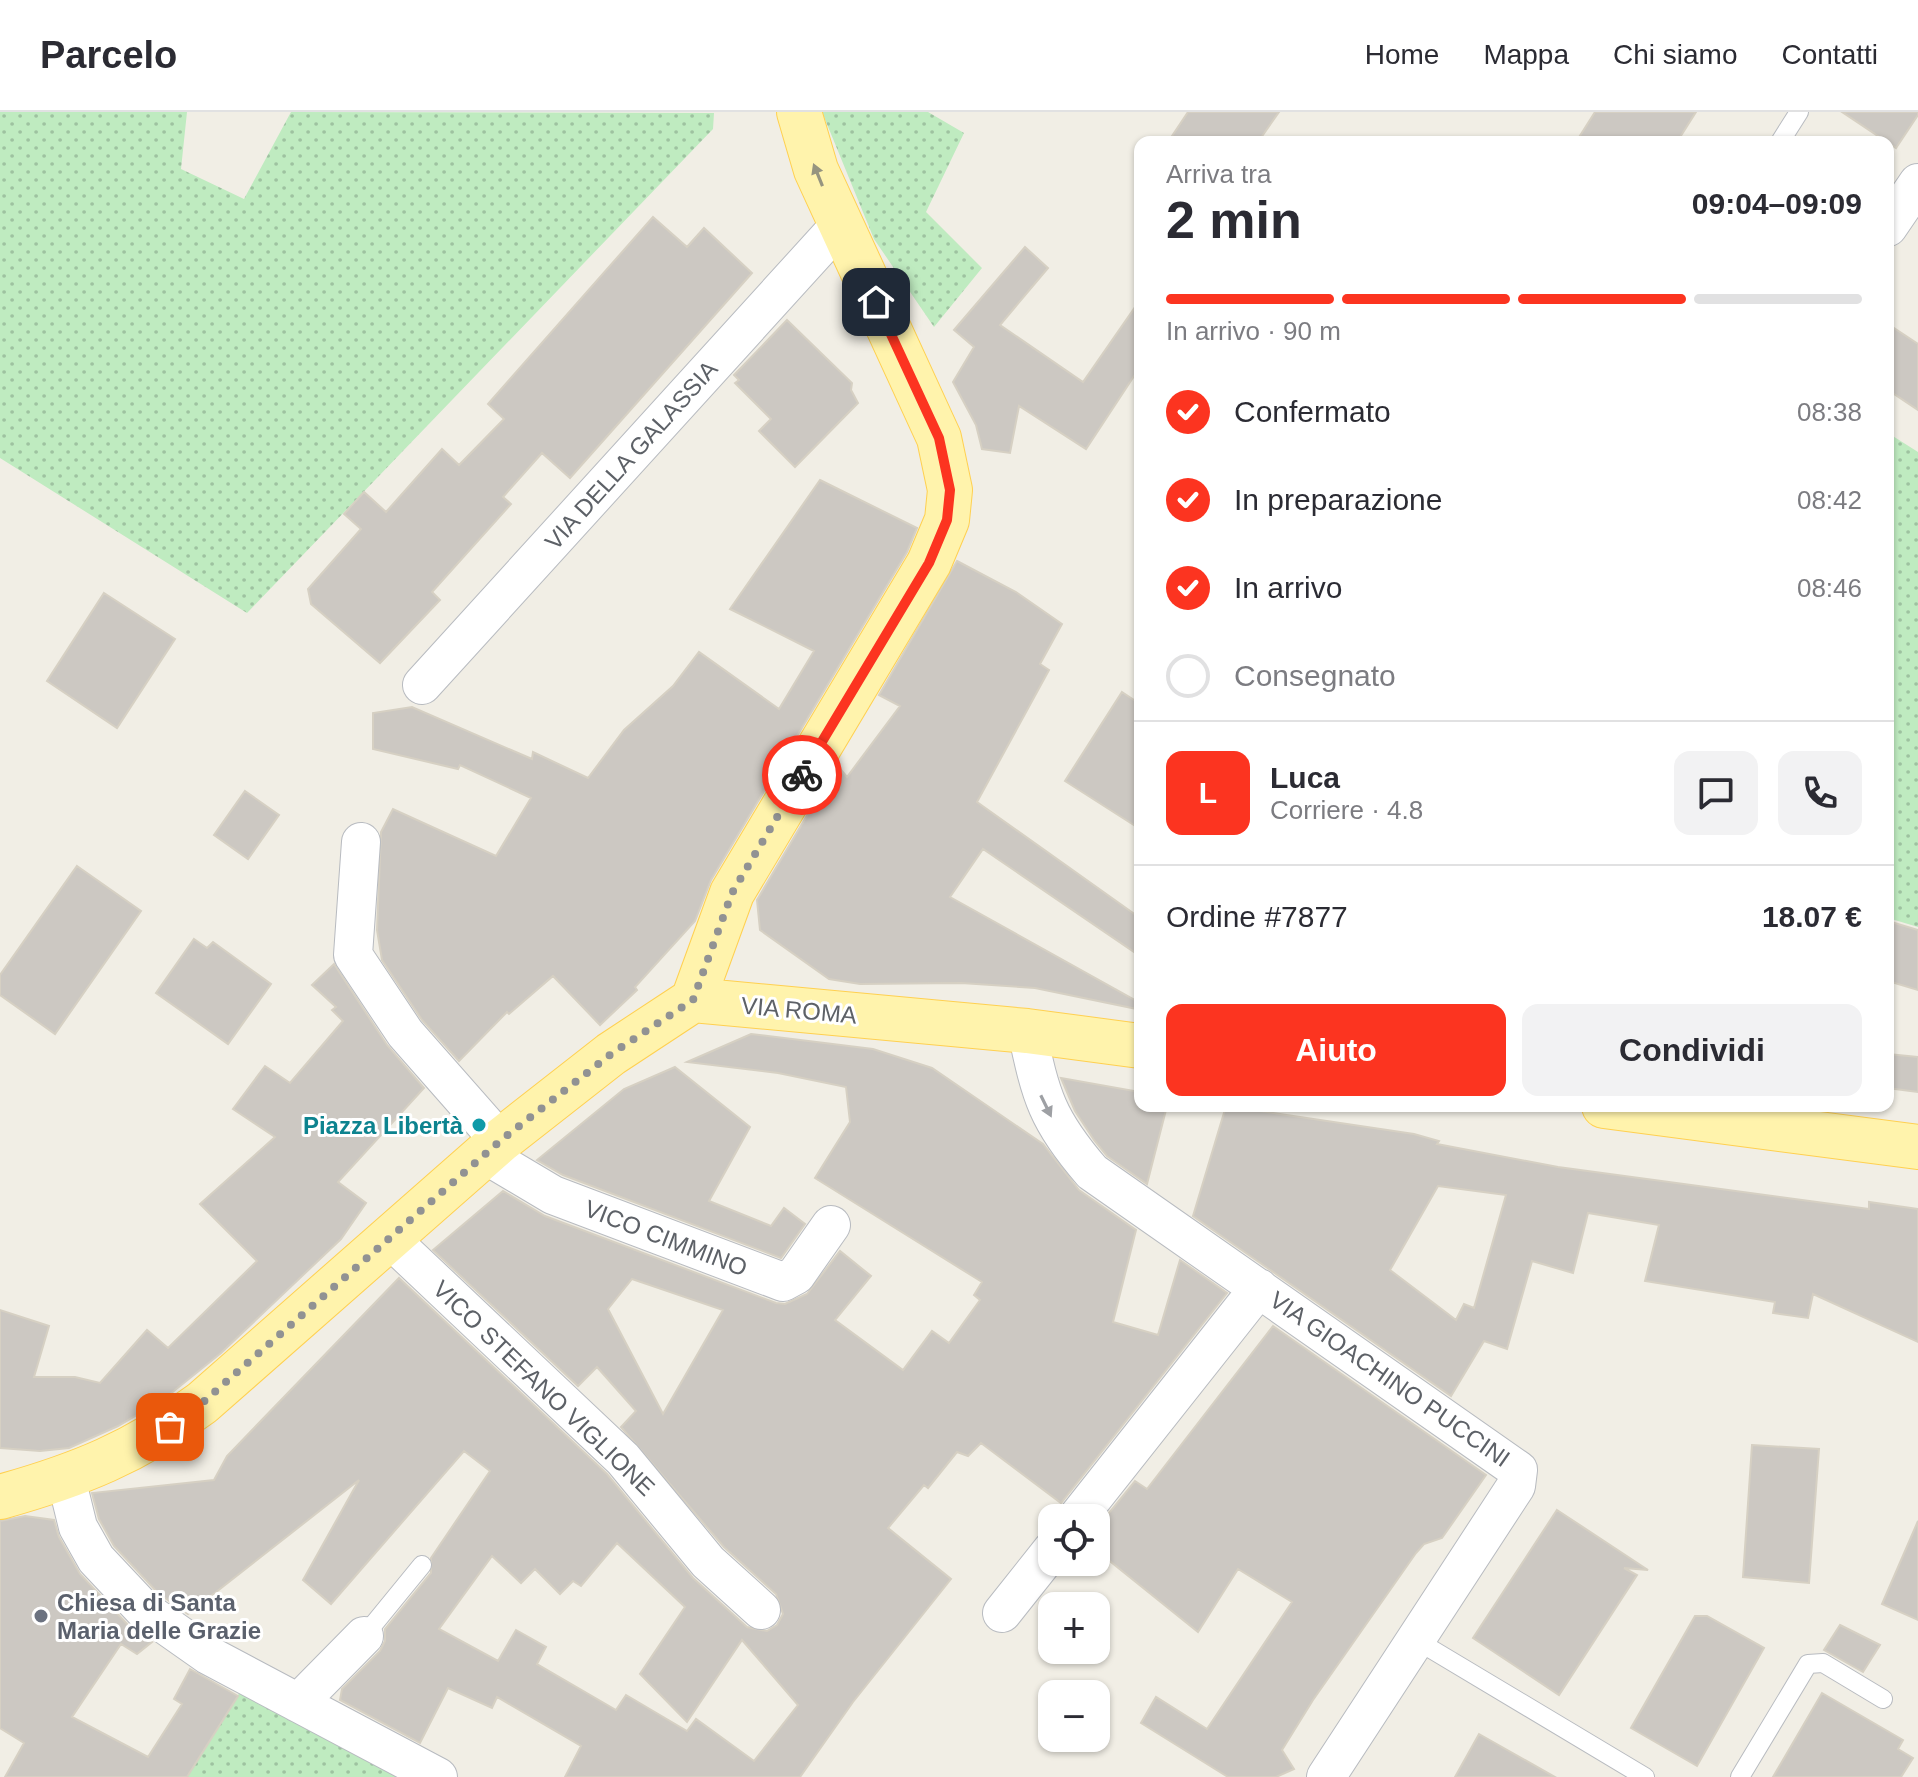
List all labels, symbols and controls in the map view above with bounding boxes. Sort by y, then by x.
text: Parcelo [40,34,177,76]
text: Home [1365,39,1439,70]
text: Mappa [1483,39,1569,70]
text: Chi siamo [1613,39,1738,70]
text: Contatti [1782,39,1878,70]
text: Arriva tra [1166,159,1271,189]
one-way arrow [811,163,824,187]
text: 09:04–09:09 [1692,187,1862,220]
text: 2 min [1166,191,1302,249]
pin [842,268,910,336]
icon: home [854,280,898,324]
text: In arrivo · 90 m [1166,316,1341,346]
street label: VIA DELLA GALASSIA [539,355,723,555]
icon: check [1166,390,1210,434]
text: Confermato [1234,395,1391,428]
text: 08:38 [1797,397,1862,427]
icon: check [1166,478,1210,522]
text: In preparazione [1234,483,1442,516]
text: 08:42 [1797,485,1862,515]
icon: check [1166,566,1210,610]
text: In arrivo [1234,571,1342,604]
text: 08:46 [1797,573,1862,603]
text: Consegnato [1234,659,1396,692]
courier [762,735,842,815]
button: chat [1674,751,1758,835]
button: phone [1778,751,1862,835]
icon: bike [780,753,824,797]
text: Luca [1270,761,1340,794]
text: L [1199,776,1217,809]
text: Corriere · 4.8 [1270,795,1423,825]
text: Ordine #7877 [1166,900,1348,933]
text: 18.07 € [1762,900,1862,933]
street label: VIA ROMA [740,991,858,1029]
button: Aiuto [1166,1004,1506,1096]
button: Condividi [1522,1004,1862,1096]
one-way arrow [1039,1095,1053,1118]
place label: Piazza Libertà [303,1112,464,1139]
marker: Piazza Libertà [470,1116,488,1134]
street label: VICO CIMMINO [581,1195,751,1281]
street label: VICO STEFANO VIGLIONE [428,1275,660,1501]
street label: VIA GIOACHINO PUCCINI [1265,1286,1515,1472]
pin [136,1393,204,1461]
icon: bag [148,1405,192,1449]
map controls [1038,1504,1110,1752]
button: locate [1038,1504,1110,1576]
place label: Chiesa di Santa Maria delle Grazie [57,1589,261,1644]
button: + [1038,1592,1110,1664]
marker: Chiesa di Santa Maria delle Grazie [32,1607,50,1625]
button: − [1038,1680,1110,1752]

